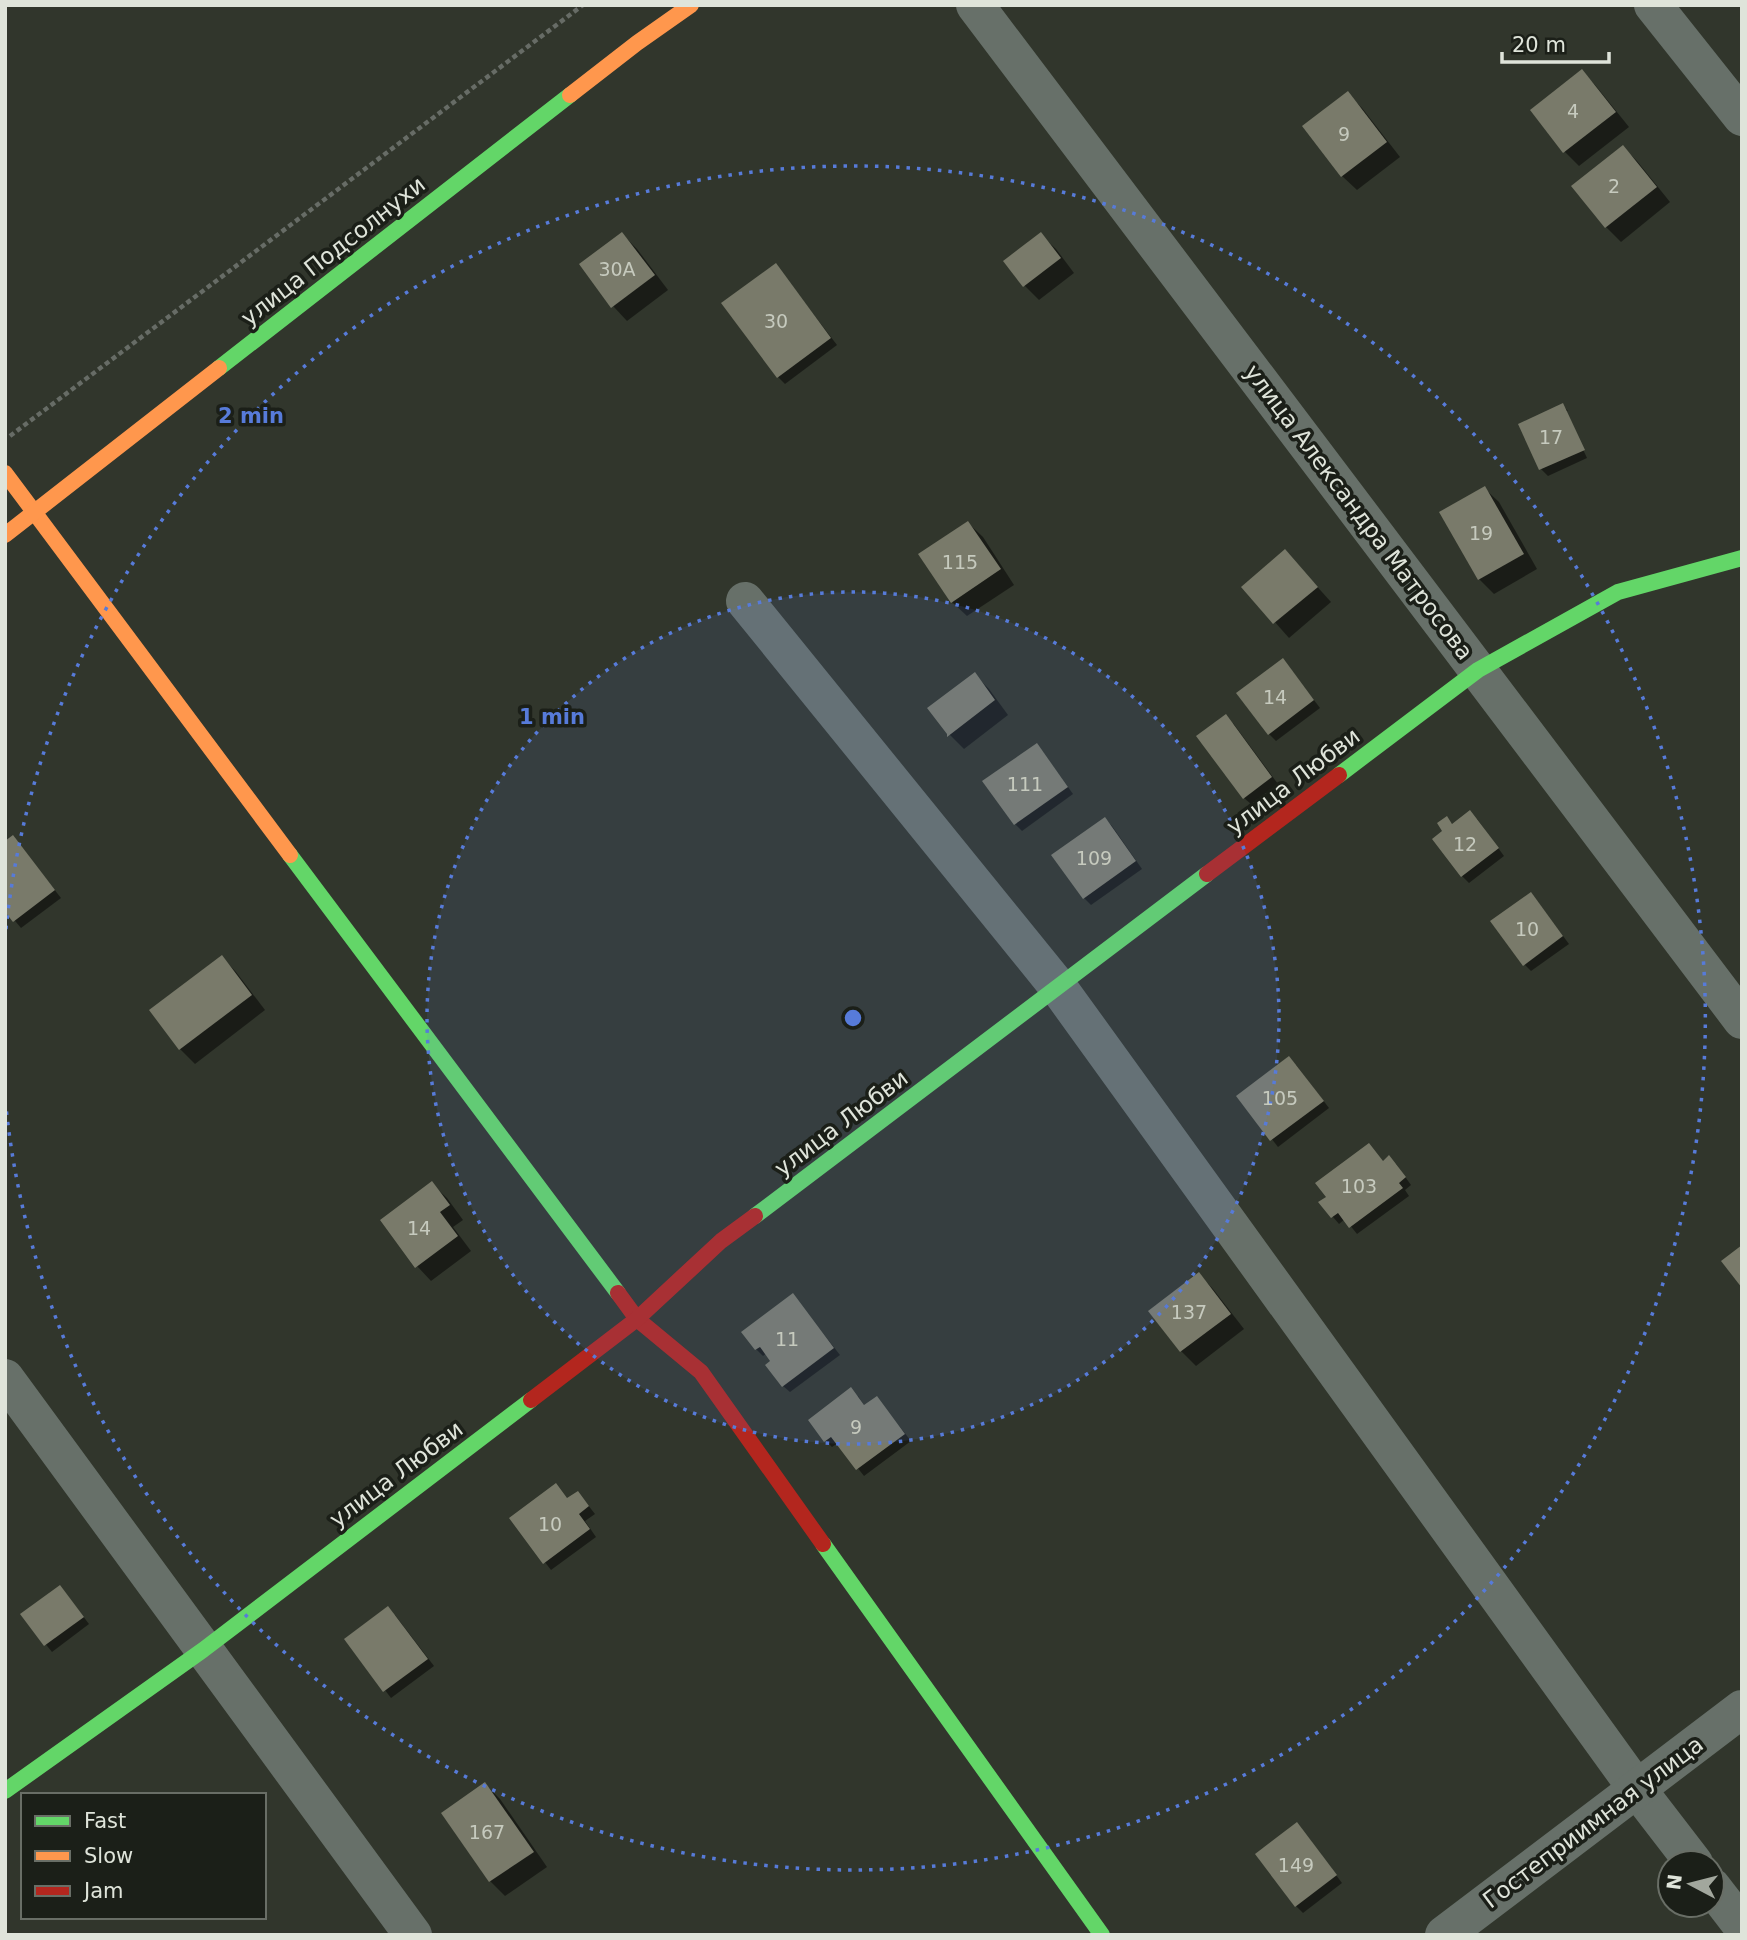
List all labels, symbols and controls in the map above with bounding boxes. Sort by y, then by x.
scale bar [1502,21,1609,65]
text: 20 m [1512,33,1566,57]
house number: 4 [1567,100,1579,122]
house number: 9 [1338,123,1350,145]
street label: улица Подсолнухи [236,171,430,331]
house number: 2 [1608,175,1620,197]
house number: 30А [598,258,636,280]
house number: 30 [764,310,788,332]
street label: улица Александра Матросова [1239,359,1479,665]
text: 2 min [218,404,284,428]
house number: 17 [1539,426,1563,448]
house number: 19 [1469,522,1493,544]
house number: 115 [942,551,978,573]
house number: 14 [1263,686,1287,708]
text: 1 min [519,705,585,729]
street label: улица Любви [1221,723,1365,839]
house number: 111 [1007,773,1043,795]
house number: 12 [1453,833,1477,855]
house number: 109 [1076,847,1112,869]
house number: 10 [1515,918,1539,940]
centre of rings [841,1006,865,1030]
street label: улица Любви [769,1065,913,1181]
house number: 105 [1262,1087,1298,1109]
house number: 103 [1341,1175,1377,1197]
house number: 14 [407,1217,431,1239]
house number: 137 [1171,1301,1207,1323]
house number: 11 [775,1328,799,1350]
street label: улица Любви [324,1416,468,1532]
house number: 9 [850,1416,862,1438]
house number: 10 [538,1513,562,1535]
street label: Гостеприимная улица [1478,1731,1708,1913]
legend [21,1793,266,1919]
text: Fast [84,1809,126,1833]
house number: 167 [469,1821,505,1843]
text: Slow [84,1844,133,1868]
north arrow [1656,1849,1726,1919]
house number: 149 [1278,1854,1314,1876]
text: N [1662,1873,1686,1891]
text: Jam [82,1879,124,1903]

